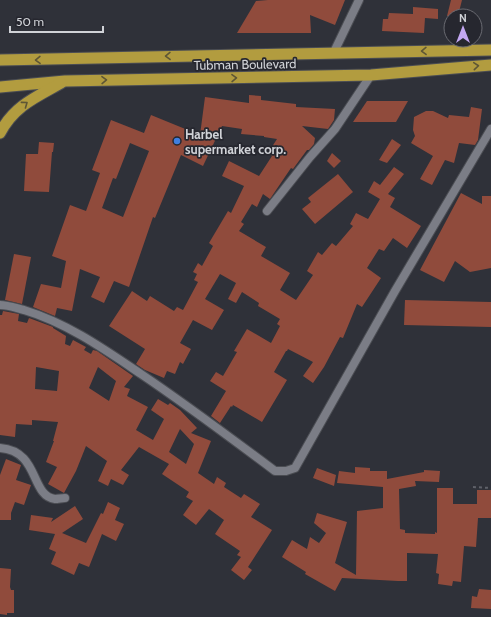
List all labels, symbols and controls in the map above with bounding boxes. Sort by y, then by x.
scale bar [10,8,103,34]
north arrow [443,8,483,48]
text: N [459,11,467,25]
text: 50 m [16,14,44,29]
one-way arrow [421,47,427,55]
one-way arrow [165,52,171,61]
street label: Tubman Boulevard [194,55,296,73]
one-way arrow [35,56,41,64]
one-way arrow [473,62,479,71]
one-way arrow [231,74,237,82]
one-way arrow [101,76,107,85]
one-way arrow [21,102,28,109]
place label: Harbel supermarket corp. [185,126,286,157]
marker: Harbel supermarket corp. [172,136,182,146]

